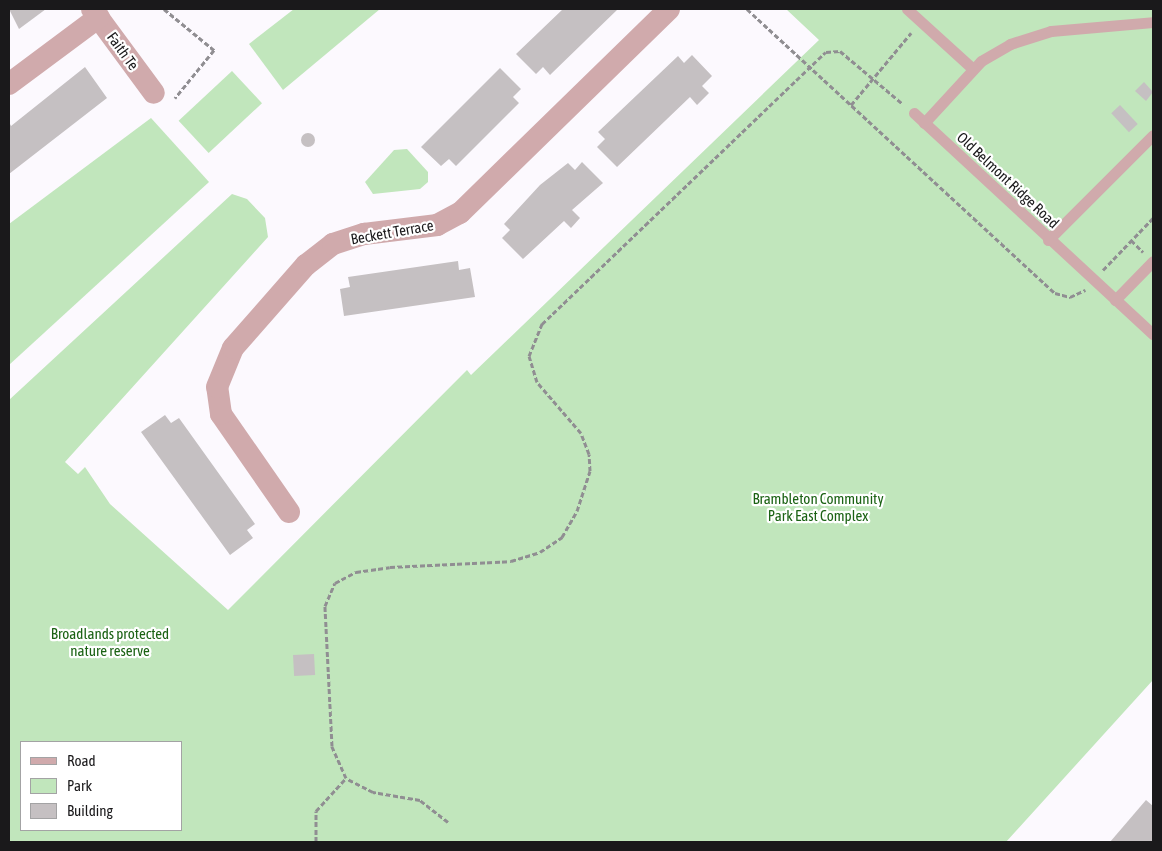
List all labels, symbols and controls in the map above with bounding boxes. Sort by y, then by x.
street label: Faith Te [103,29,143,73]
street label: Old Belmont Ridge Road [953,128,1063,232]
street label: Beckett Terrace [349,216,435,248]
park label: Brambleton Community Park East Complex [752,489,884,524]
park label: Broadlands protected nature reserve [51,624,169,659]
legend [20,741,182,831]
text: Road [67,752,96,769]
text: Park [67,777,92,794]
text: Building [67,802,113,819]

